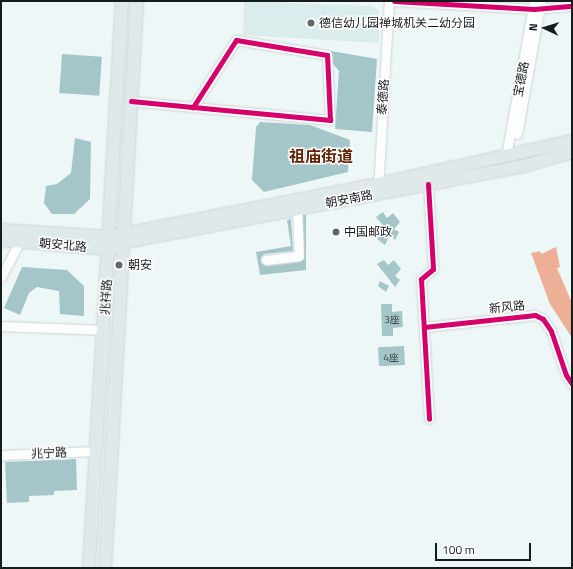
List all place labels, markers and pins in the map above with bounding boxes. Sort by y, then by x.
place label: 德信幼儿园禅城机关二幼分园 [319,16,475,30]
marker: 德信幼儿园禅城机关二幼分园 [306,18,316,28]
place label: 中国邮政 [344,225,392,239]
marker: 中国邮政 [331,227,341,237]
place label: 朝安 [128,258,152,272]
marker: 朝安 [113,259,125,271]

